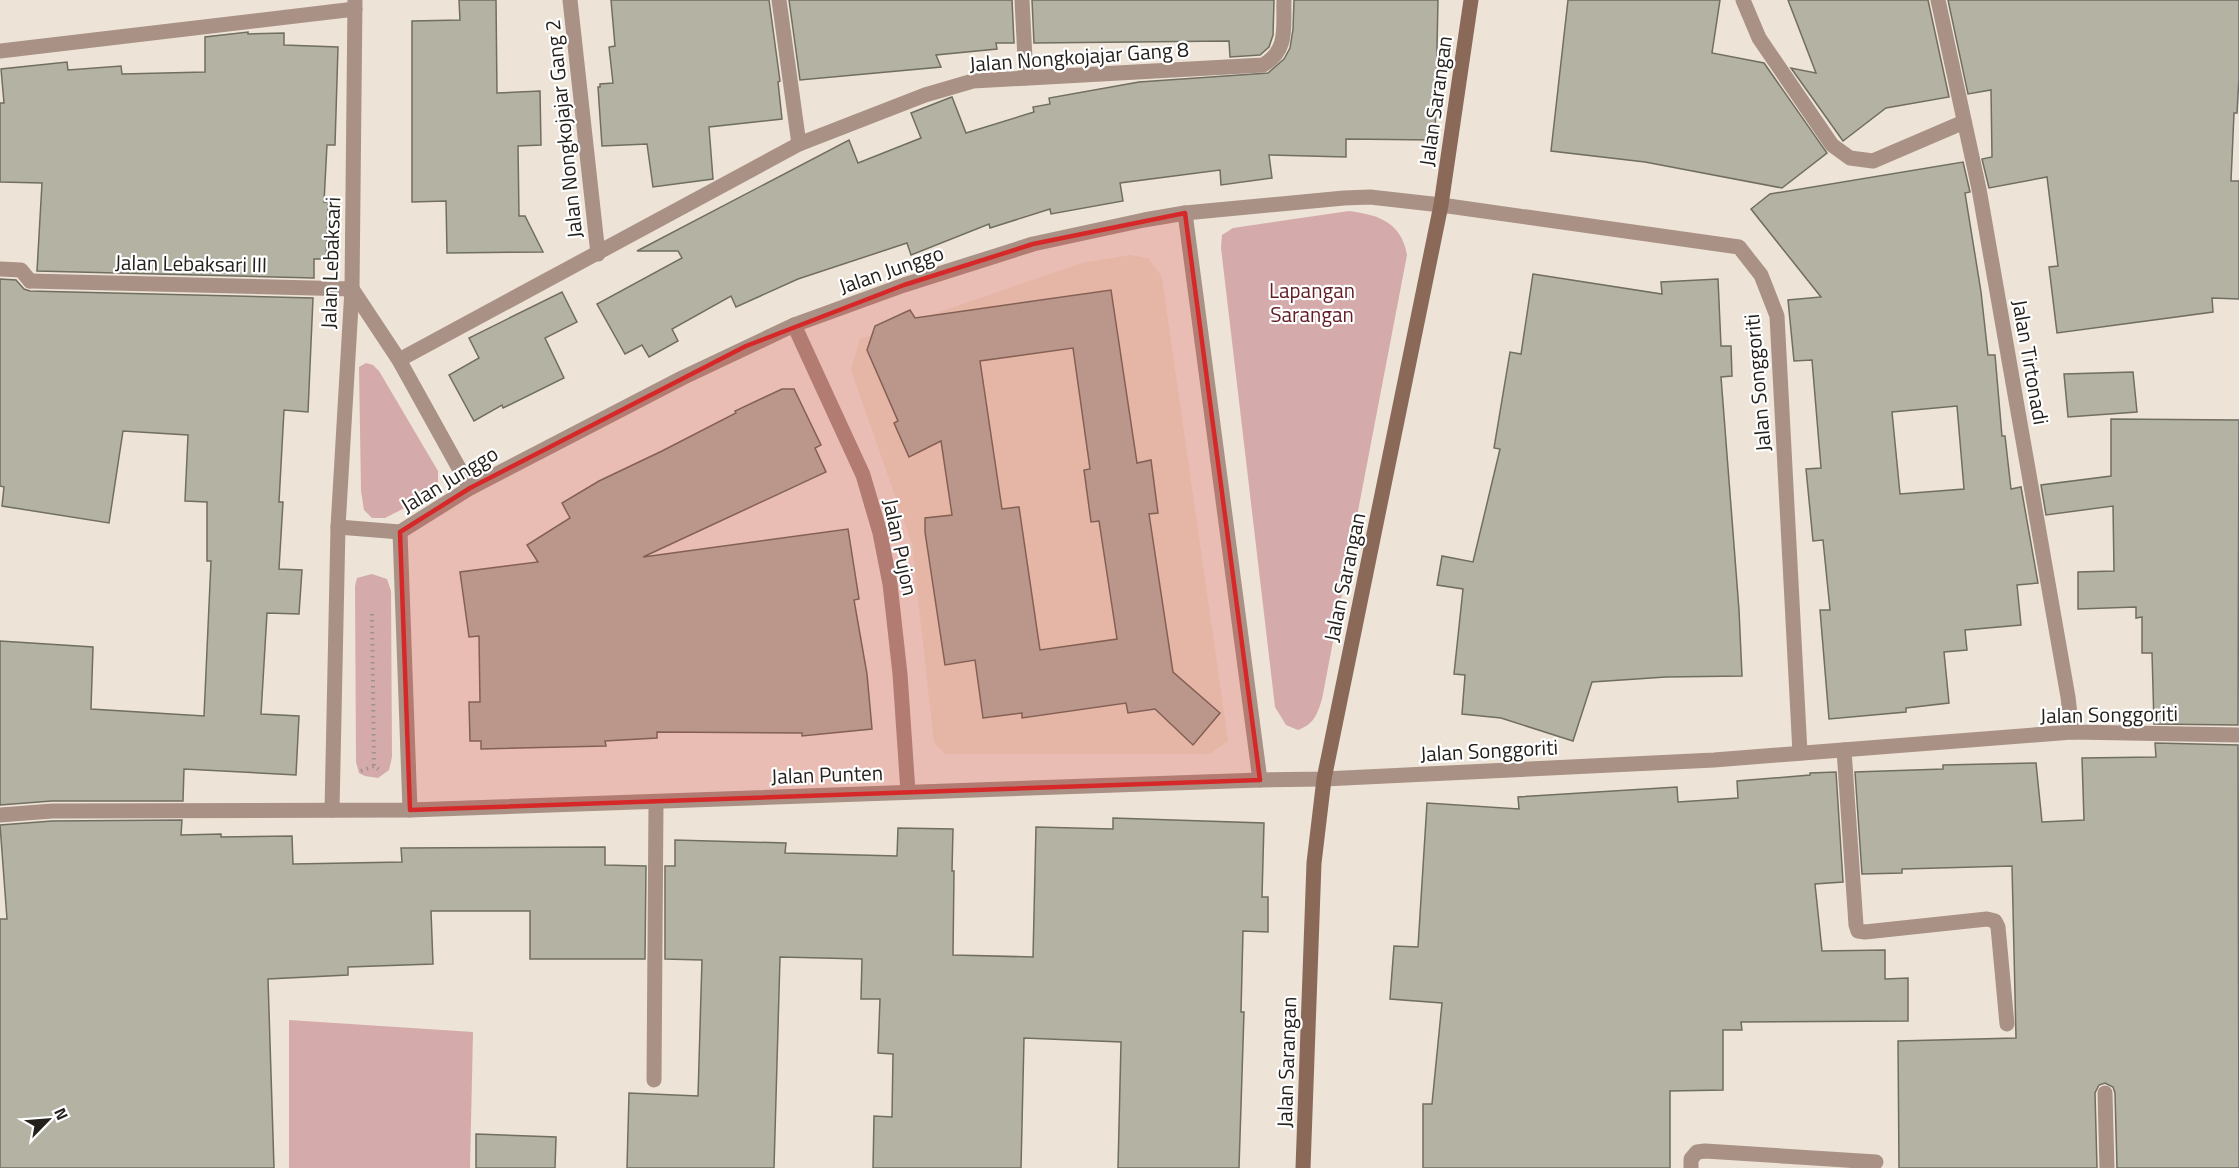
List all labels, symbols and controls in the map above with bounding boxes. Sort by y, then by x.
street label: Jalan Nongkojajar Gang 2 [536,18,590,240]
street label: Jalan Nongkojajar Gang 8 [968,32,1190,80]
street label: Jalan Sarangan [1410,34,1460,168]
street label: Jalan Lebaksari [312,196,348,330]
street label: Jalan Junggo [834,236,948,302]
street label: Jalan Lebaksari III [115,246,267,280]
park label: Lapangan Sarangan [1269,274,1355,330]
street label: Jalan Tirtonadi [2004,297,2058,427]
street label: Jalan Songgoriti [1735,313,1779,453]
street label: Jalan Junggo [394,437,504,521]
street label: Jalan Pujon [875,496,927,598]
street label: Jalan Sarangan [1315,509,1373,645]
street label: Jalan Songgoriti [2040,697,2178,731]
street label: Jalan Songgoriti [1419,730,1559,770]
street label: Jalan Punten [771,756,883,792]
street label: Jalan Sarangan [1268,996,1304,1128]
north arrow [18,1090,78,1150]
text: N [48,1104,75,1124]

